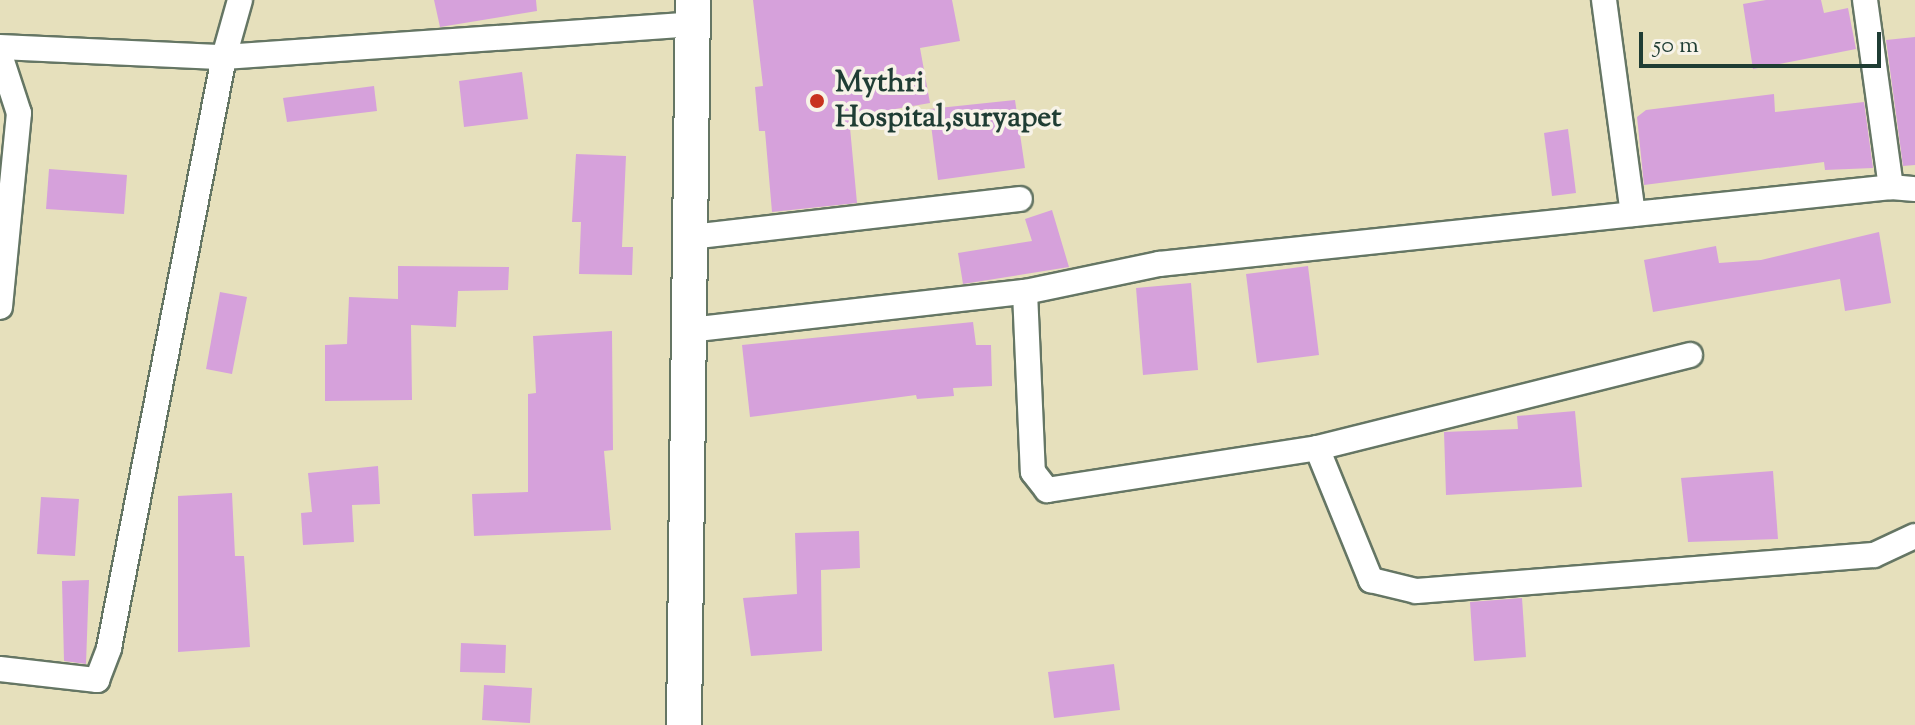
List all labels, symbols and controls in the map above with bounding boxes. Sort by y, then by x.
scale bar [1643,16,1885,66]
text: 50 m [1653,29,1699,63]
place label: Mythri Hospital,suryapet [835,66,1061,136]
marker: Mythri Hospital,suryapet [806,90,828,112]

